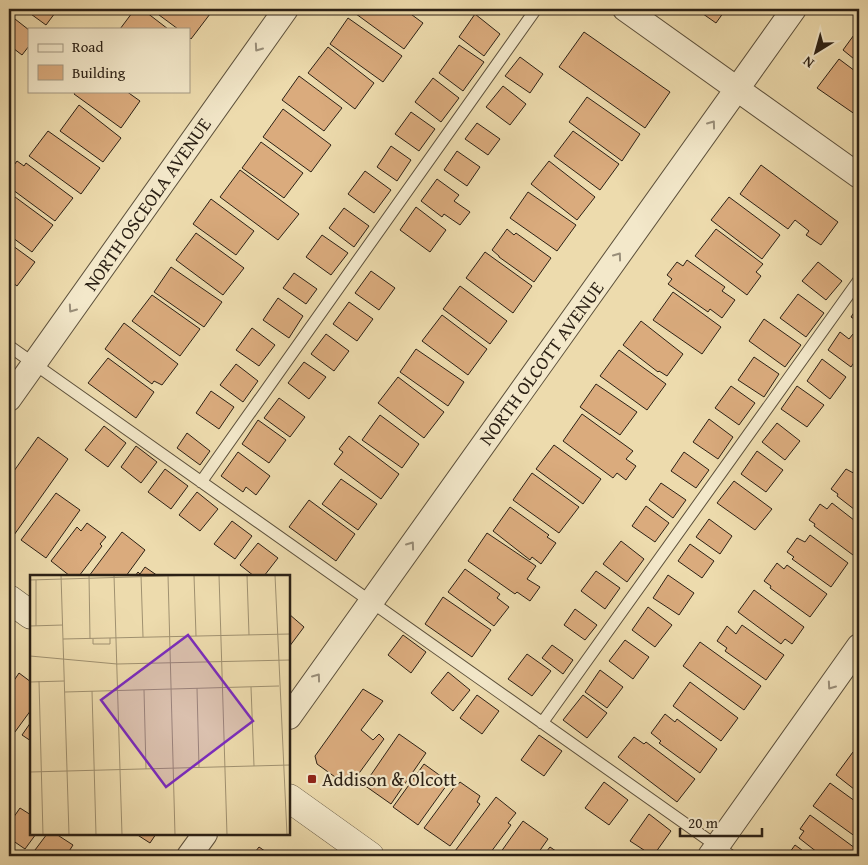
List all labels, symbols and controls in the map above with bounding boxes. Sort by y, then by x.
legend [28,28,190,92]
north arrow [790,28,840,78]
text: Road [72,36,103,57]
one-way arrow [254,43,264,52]
text: N [798,51,818,73]
text: Building [72,62,126,83]
street label: NORTH OSCEOLA AVENUE [76,111,218,296]
one-way arrow [706,120,715,130]
one-way arrow [612,252,621,262]
street label: NORTH OLCOTT AVENUE [472,275,610,451]
one-way arrow [69,304,78,313]
one-way arrow [406,542,414,551]
inset map [30,575,290,835]
one-way arrow [311,673,320,683]
one-way arrow [828,680,837,690]
place label: Addison & Olcott [322,765,457,793]
marker: Addison & Olcott [306,773,318,785]
scale bar [680,805,763,837]
text: 20 m [688,812,719,833]

